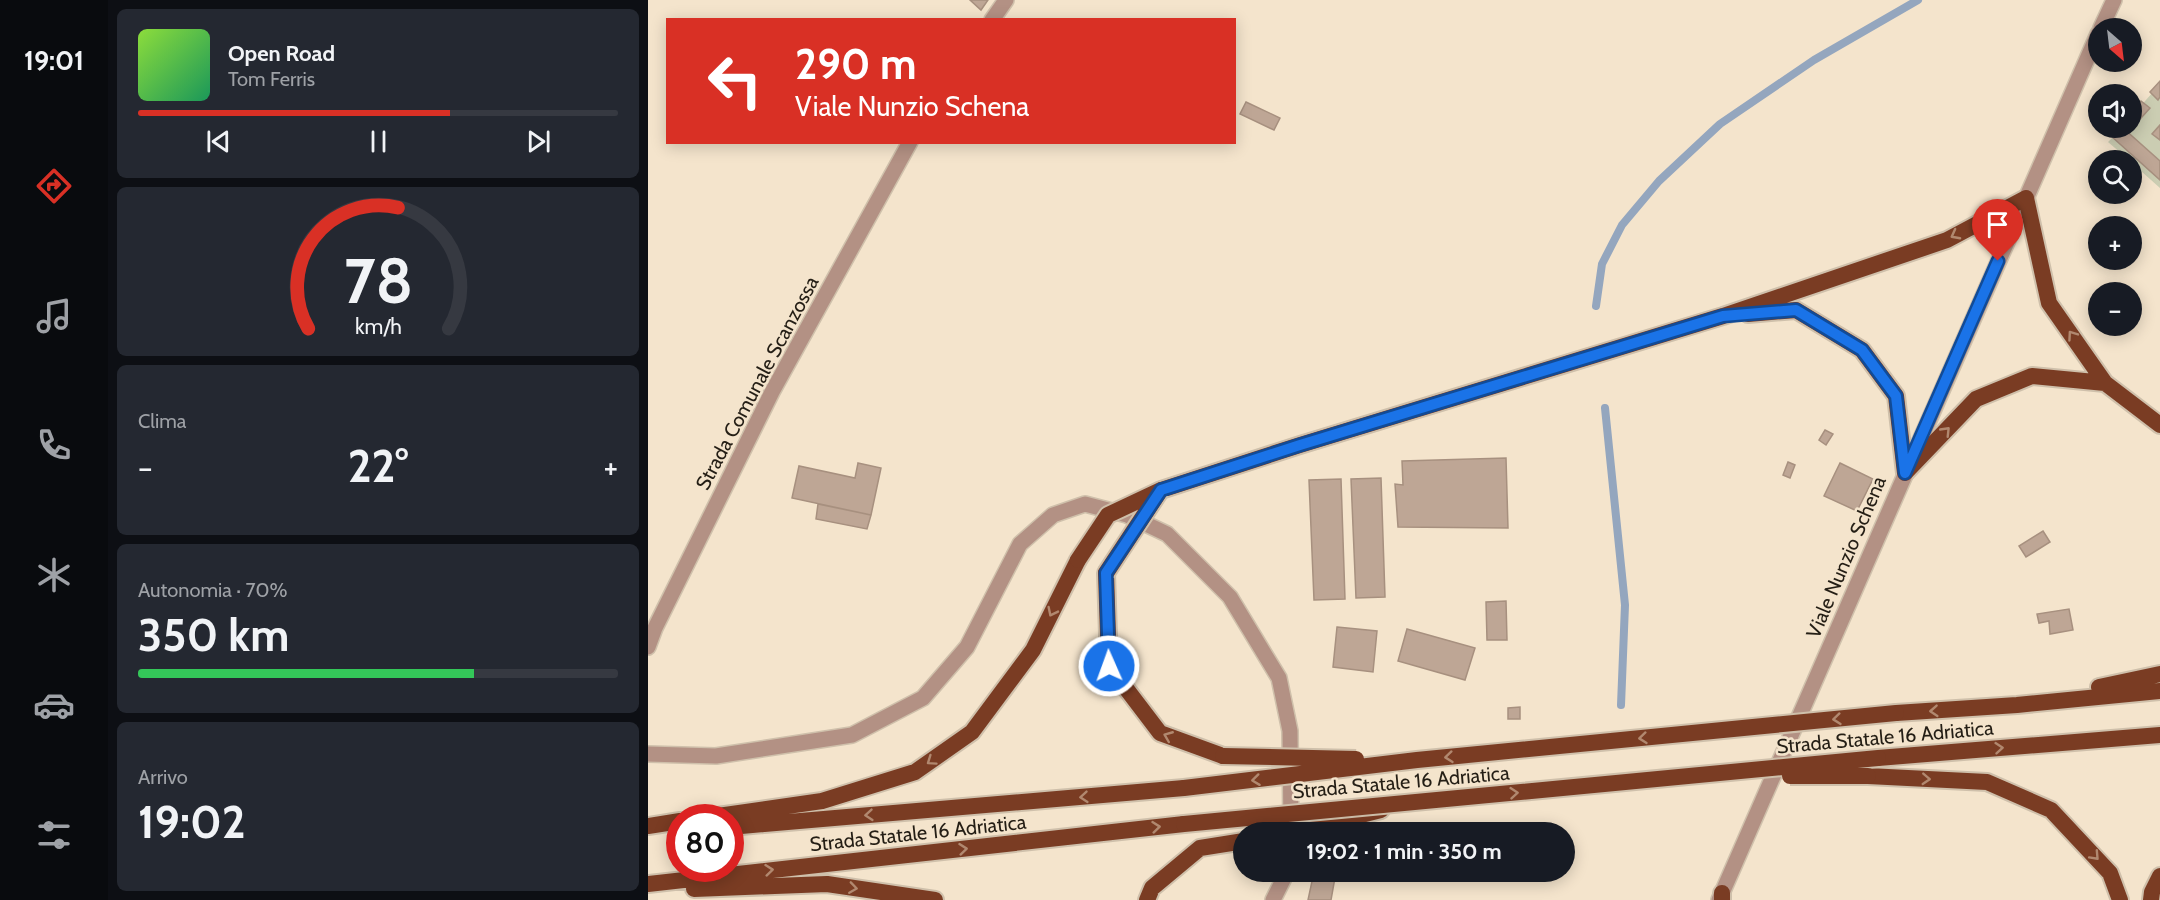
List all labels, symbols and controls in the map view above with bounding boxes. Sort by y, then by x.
north arrow [2088,18,2142,72]
map controls [2088,18,2142,336]
text: 290 m [795,38,916,90]
text: Open Road [228,40,335,67]
icon: left [696,42,774,120]
text: 19:01 [24,44,84,77]
text: Tom Ferris [228,67,315,91]
button: sound [2088,84,2142,138]
text: Viale Nunzio Schena [795,90,1029,123]
icon: previous [202,125,235,158]
icon: pause [362,125,395,158]
icon: next [522,125,555,158]
button: search [2088,150,2142,204]
icon: directions [33,165,75,207]
pin [1972,199,2023,261]
icon: arrive [1981,208,2014,241]
button: + [2088,216,2142,270]
one-way arrow [1951,228,1962,239]
text: 78 [343,243,413,319]
street label: Strada Comunale Scanzossa [690,272,824,494]
button: − [2088,282,2142,336]
icon: music [33,295,75,337]
text: km/h [355,313,401,339]
one-way arrow [2068,331,2079,342]
text: Clima [138,409,186,433]
icon: phone [33,424,75,466]
one-way arrow [1938,427,1949,438]
text: 22° [348,439,408,493]
text: − [138,447,153,487]
text: + [603,447,618,487]
street label: Viale Nunzio Schena [1801,472,1891,642]
icon: climate [33,554,75,596]
text: Autonomia · 70% [138,578,287,602]
one-way arrow [1048,606,1059,617]
text: 350 km [138,608,289,662]
position arrow [1077,634,1141,698]
icon: car [33,684,75,726]
one-way arrow [1930,704,1939,717]
one-way arrow [1833,712,1842,725]
street label: Strada Statale 16 Adriatica [1776,716,1995,758]
one-way arrow [1164,731,1175,743]
one-way arrow [1639,731,1648,744]
one-way arrow [1995,742,2004,755]
one-way arrow [1445,750,1454,763]
one-way arrow [926,754,937,765]
street label: Strada Statale 16 Adriatica [1292,761,1511,803]
text: Arrivo [138,765,188,789]
one-way arrow [1921,772,1930,785]
one-way arrow [1251,773,1260,785]
one-way arrow [1509,787,1518,800]
one-way arrow [1080,790,1089,803]
text: 19:02 [138,795,245,849]
speed limit sign: 80 [666,804,744,882]
one-way arrow [865,808,874,821]
street label: Strada Statale 16 Adriatica [809,810,1028,856]
icon: filters [33,814,75,856]
one-way arrow [1152,821,1161,834]
text: 19:02 · 1 min · 350 m [1306,838,1502,865]
one-way arrow [958,843,967,855]
one-way arrow [2088,850,2099,860]
one-way arrow [764,864,773,877]
one-way arrow [849,881,858,893]

